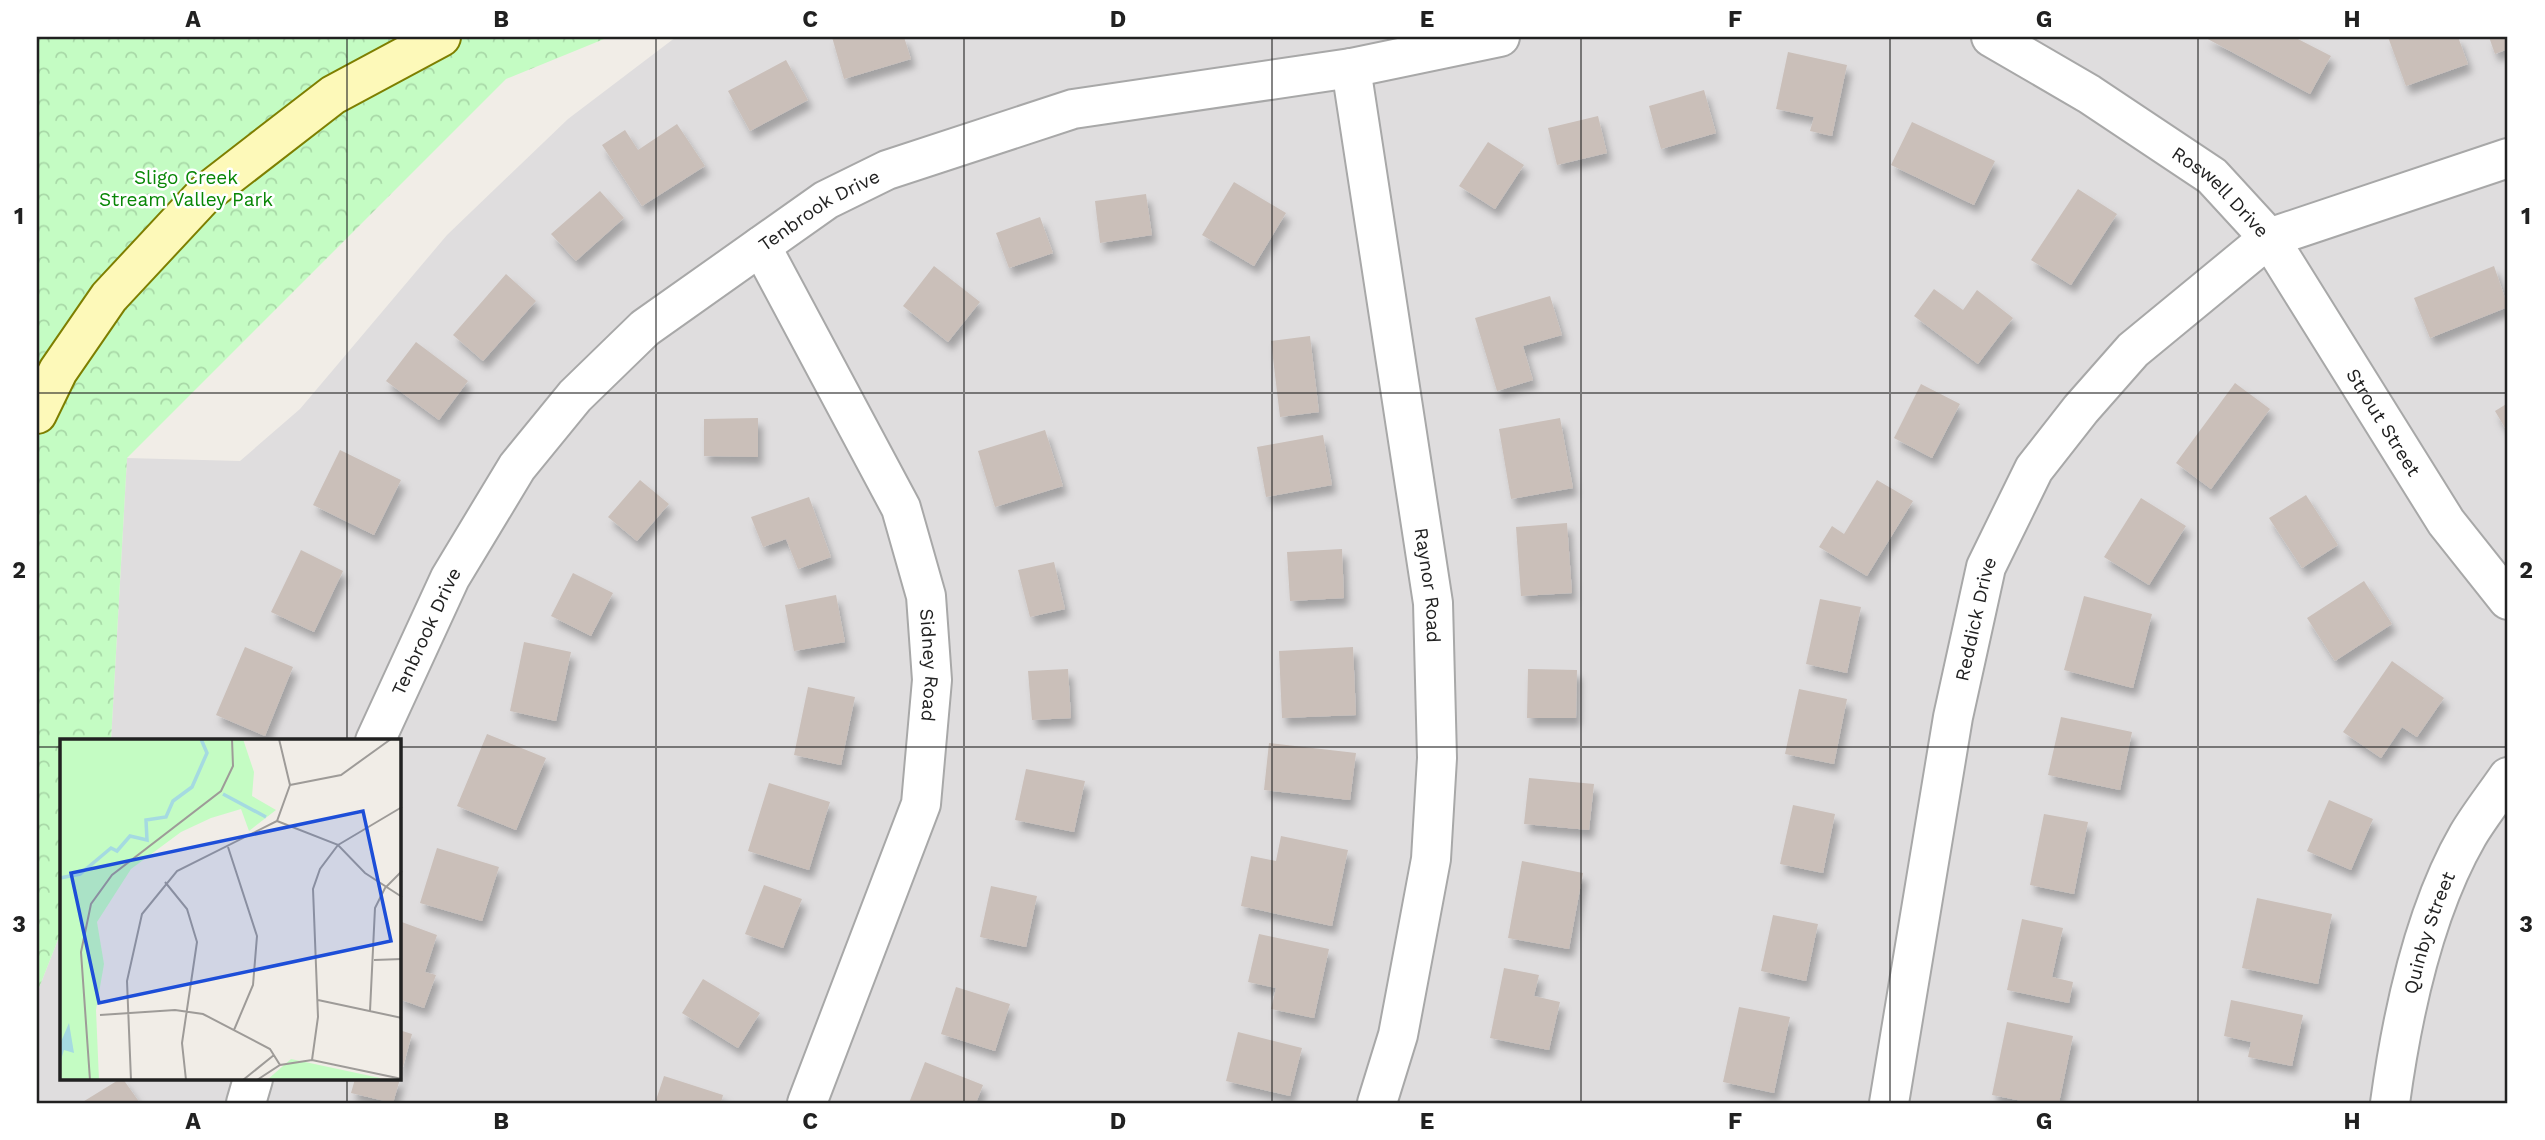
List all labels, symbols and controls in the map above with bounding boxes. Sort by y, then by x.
text: A [185,6,201,33]
text: B [493,6,509,33]
text: C [802,6,818,33]
text: D [1110,6,1126,33]
text: E [1420,6,1434,33]
text: F [1728,6,1742,33]
text: G [2036,6,2052,33]
text: H [2343,6,2361,33]
street label: Roswell Drive [2168,141,2274,242]
street label: Tenbrook Drive [754,164,883,256]
park label: Sligo Creek Stream Valley Park [99,166,273,211]
text: 1 [14,203,24,230]
text: 1 [2521,203,2531,230]
street label: Strout Street [2342,364,2426,480]
street label: Raynor Road [1410,526,1446,643]
street label: Reddick Drive [1950,552,2001,683]
text: 2 [12,557,26,584]
text: 2 [2519,557,2533,584]
street label: Tenbrook Drive [386,563,465,699]
street label: Sidney Road [915,608,944,723]
inset map [60,739,401,1080]
street label: Quinby Street [2398,868,2459,996]
text: 3 [12,911,26,938]
text: 3 [2519,911,2533,938]
text: A [185,1108,201,1135]
text: B [493,1108,509,1135]
text: C [802,1108,818,1135]
text: D [1110,1108,1126,1135]
text: E [1420,1108,1434,1135]
text: F [1728,1108,1742,1135]
text: G [2036,1108,2052,1135]
text: H [2343,1108,2361,1135]

